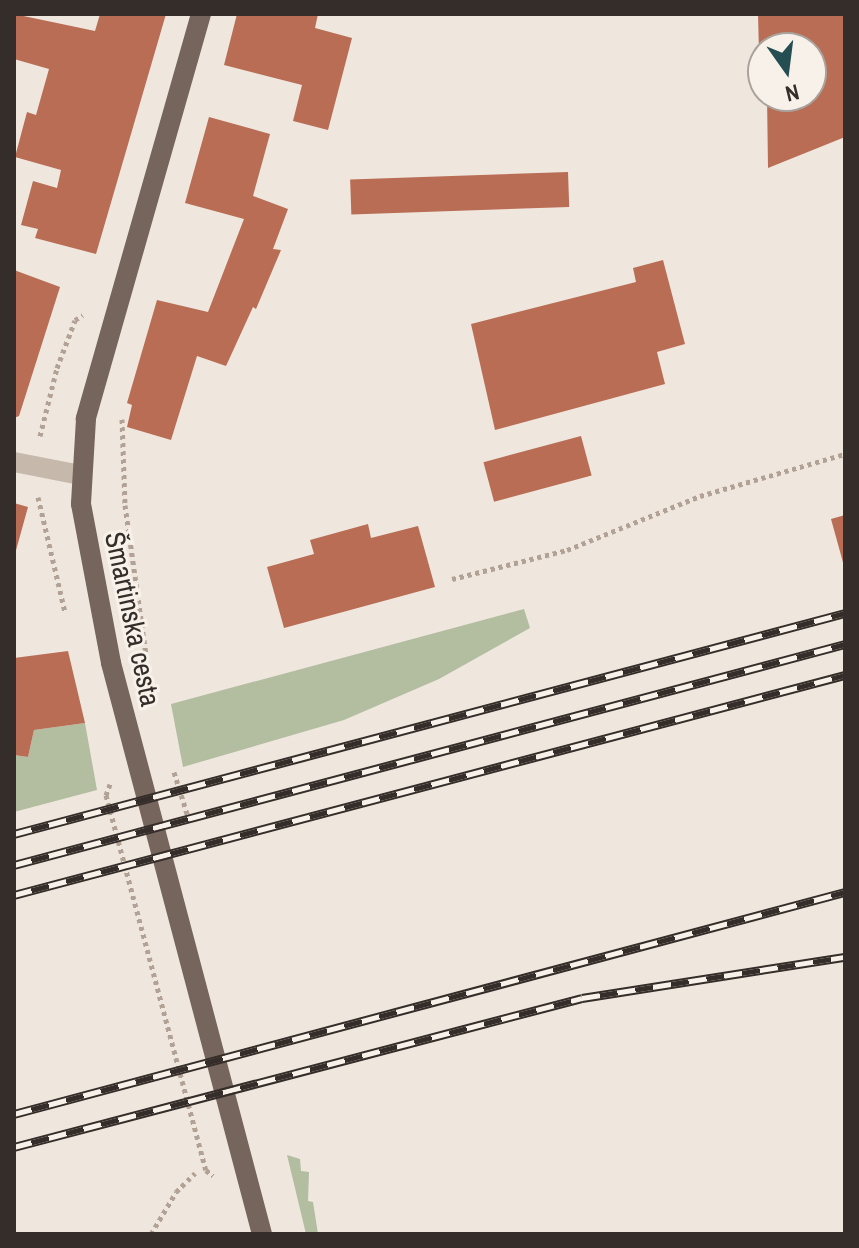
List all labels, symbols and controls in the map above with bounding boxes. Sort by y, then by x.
north arrow [747,32,827,112]
text: N [782,77,802,109]
street label: Šmartinska cesta [98,529,168,709]

